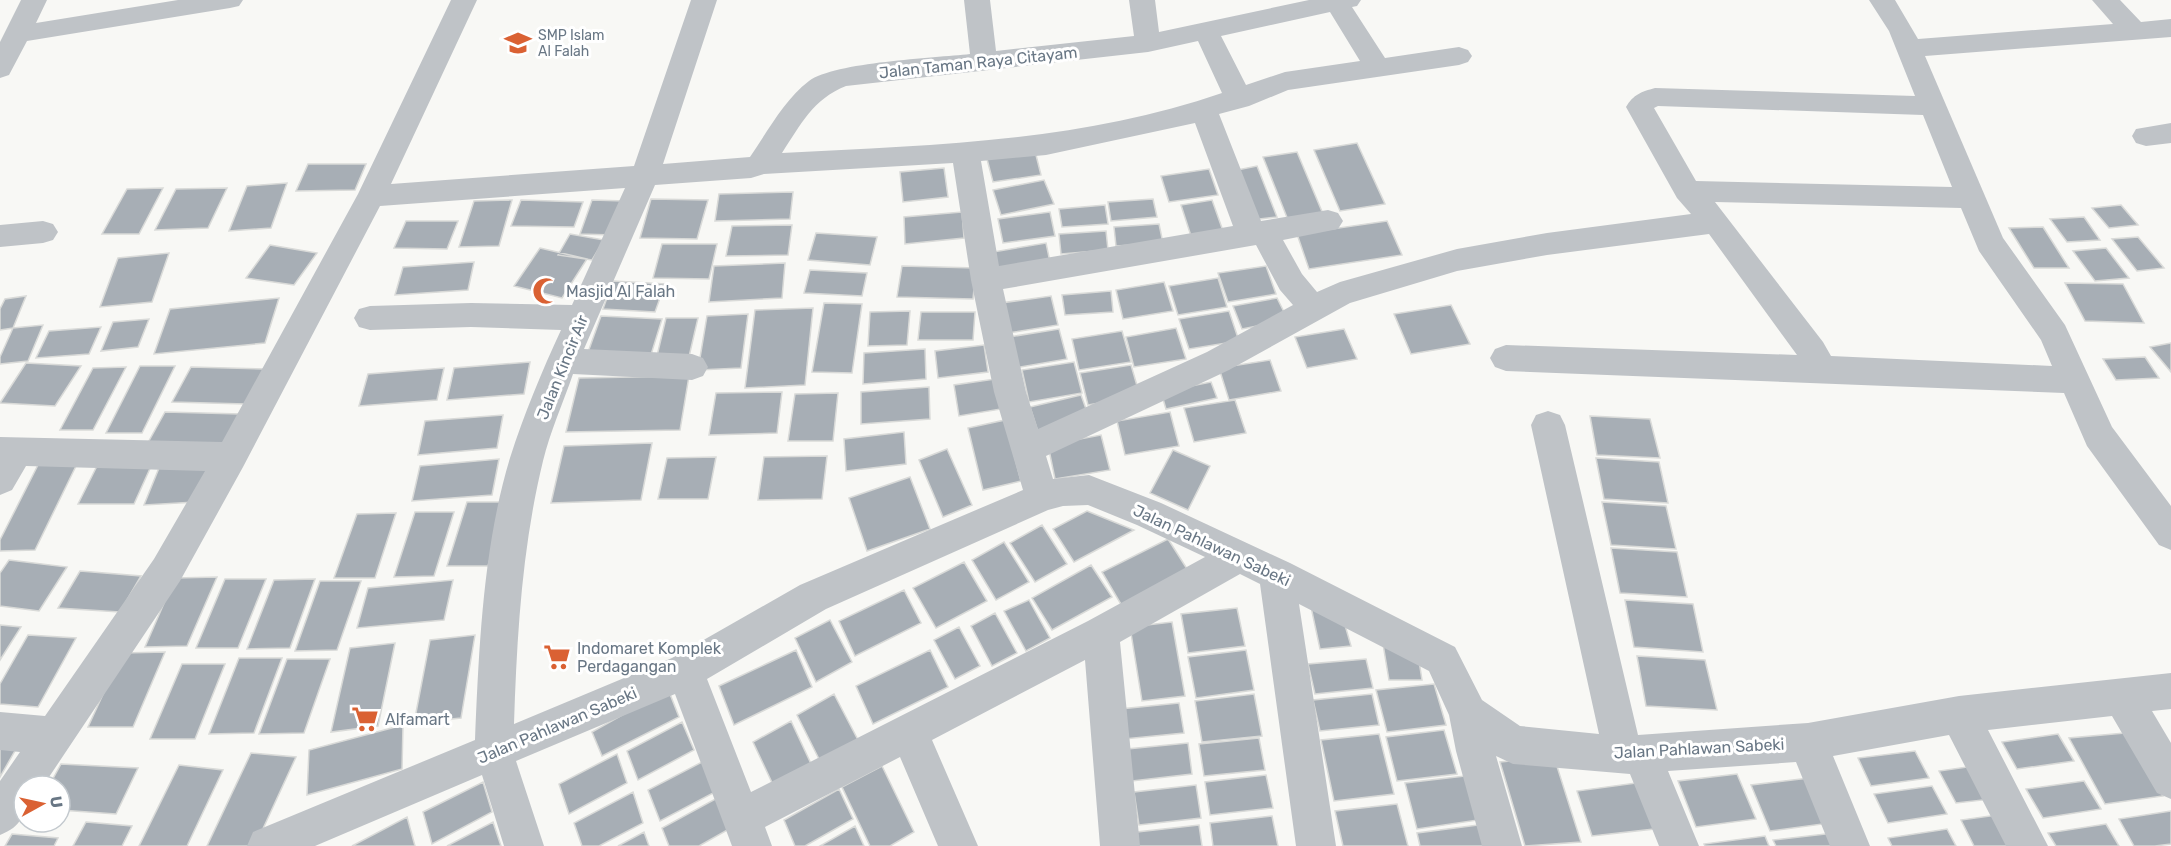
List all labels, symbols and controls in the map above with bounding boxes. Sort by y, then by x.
place label: SMP Islam Al Falah [538,27,604,60]
school or university icon: SMP Islam Al Falah [503,28,533,58]
street label: Jalan Taman Raya Citayam [878,43,1078,82]
mosque icon: Masjid Al Falah [531,276,561,306]
place label: Masjid Al Falah [566,282,675,301]
street label: Jalan Kincir Air [533,312,592,422]
street label: Jalan Pahlawan Sabeki [1130,501,1293,590]
place label: Indomaret Komplek Perdagangan [577,639,722,676]
supermarket icon: Indomaret Komplek Perdagangan [542,642,572,672]
street label: Jalan Pahlawan Sabeki [475,683,640,768]
supermarket icon: Alfamart [350,704,380,734]
place label: Alfamart [385,710,450,729]
street label: Jalan Pahlawan Sabeki [1613,735,1785,762]
north arrow [12,774,72,834]
text: U [46,795,67,809]

